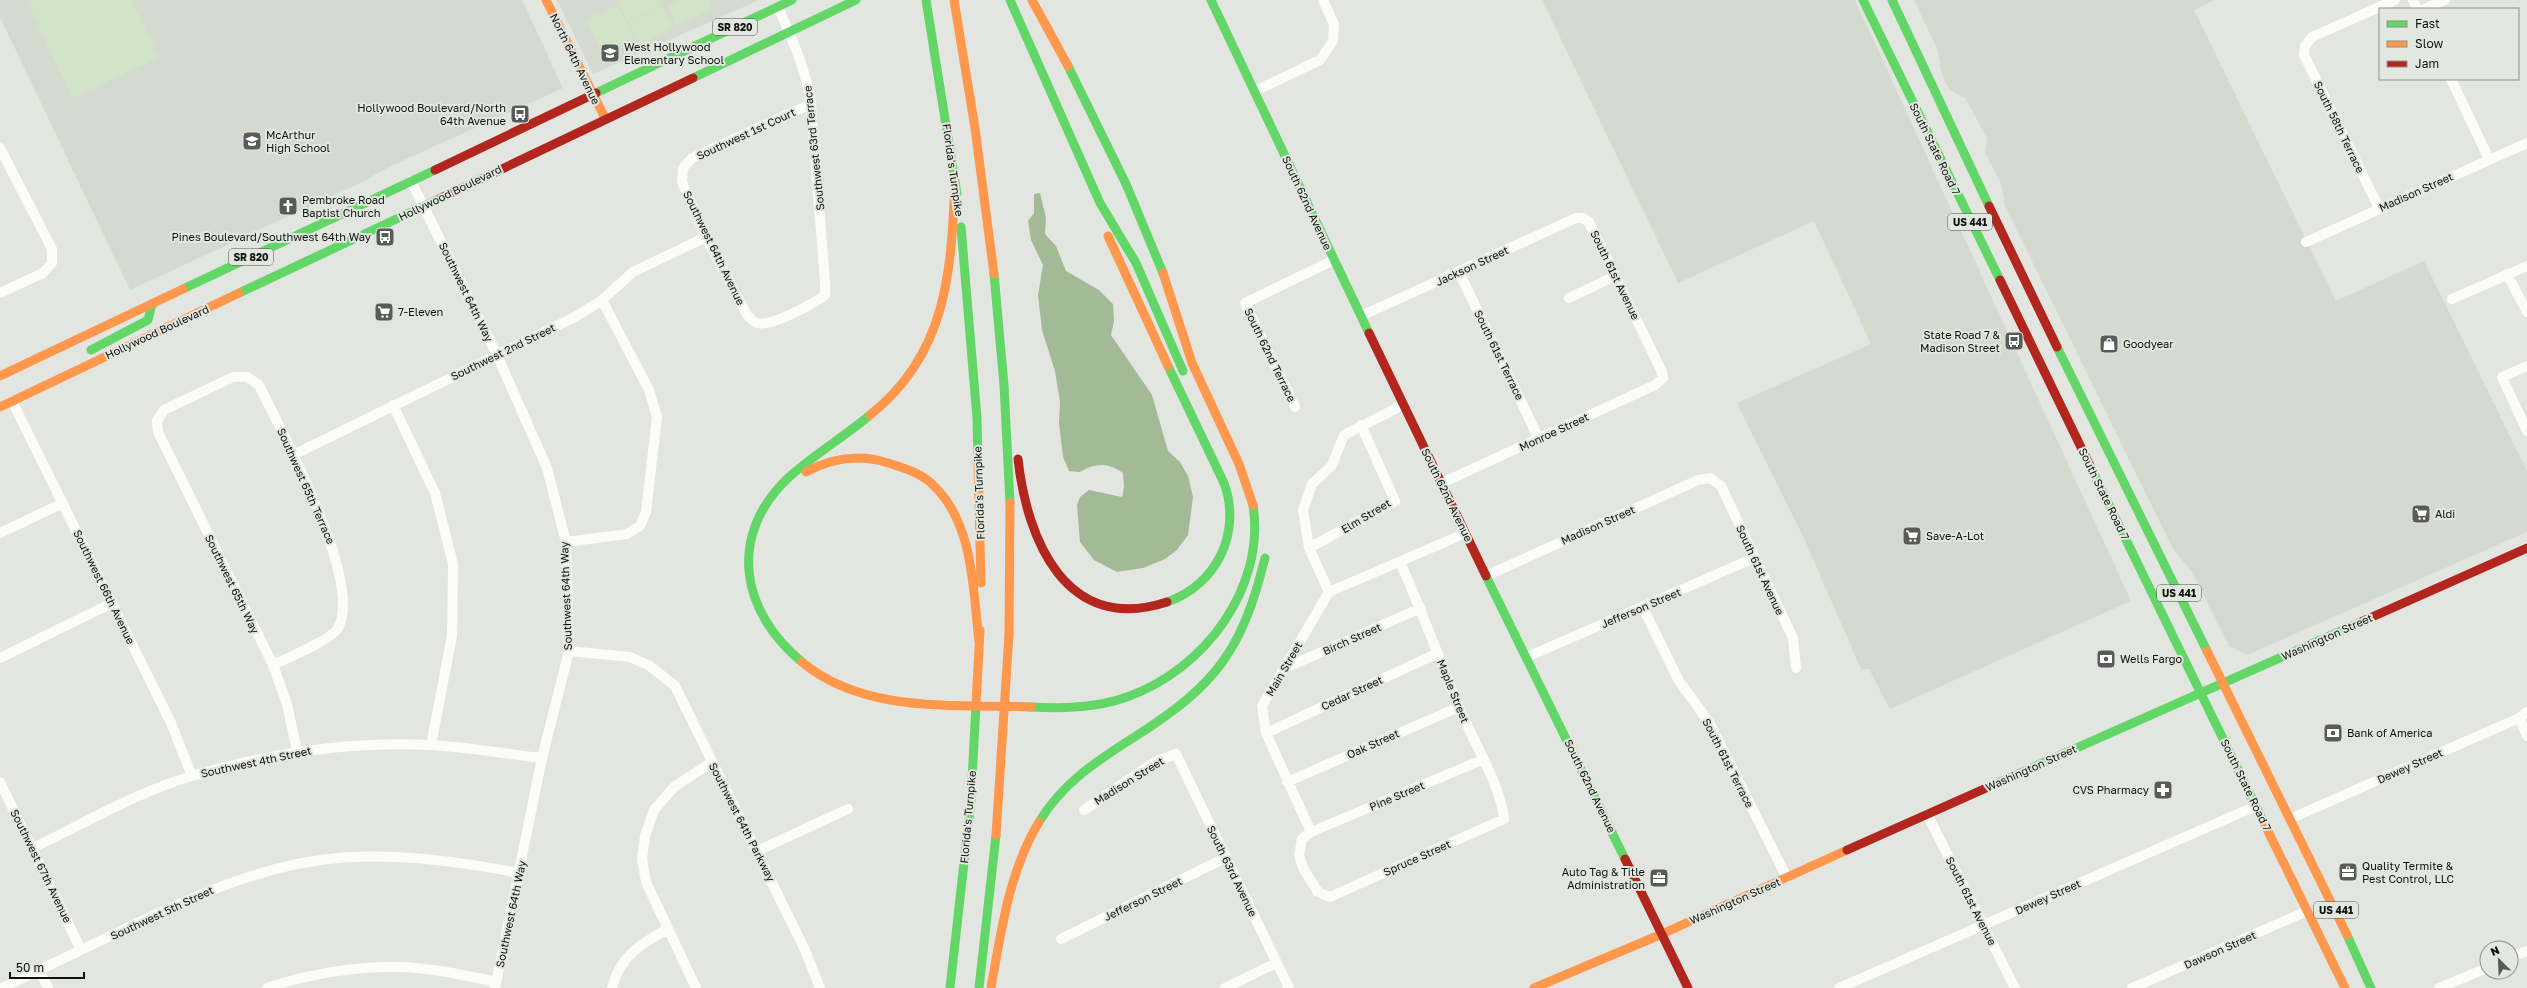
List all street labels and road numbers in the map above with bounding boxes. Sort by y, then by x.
street label: North 64th Avenue [548,11,603,106]
road number: SR 820 [713,19,757,35]
street label: South 58th Terrace [2312,79,2367,175]
street label: Southwest 63rd Terrace [800,85,827,211]
street label: South State Road 7 [1908,101,1963,197]
street label: Southwest 1st Court [694,105,797,162]
street label: Florida's Turnpike [941,123,966,217]
street label: South 62nd Avenue [1280,154,1335,252]
street label: Hollywood Boulevard [396,162,503,223]
street label: Madison Street [2377,169,2455,214]
street label: Southwest 64th Avenue [681,188,748,307]
road number: US 441 [1948,214,1992,230]
street label: South 61st Avenue [1588,228,1643,322]
street label: Southwest 64th Way [437,240,496,344]
street label: Jackson Street [1433,243,1510,288]
road number: SR 820 [229,249,273,265]
street label: Hollywood Boulevard [103,302,211,361]
street label: South 62nd Terrace [1242,306,1299,404]
street label: South 61st Terrace [1472,308,1527,402]
street label: Southwest 2nd Street [448,321,557,383]
street label: Monroe Street [1517,410,1591,453]
street label: Southwest 65th Terrace [275,426,338,546]
street label: Florida's Turnpike [970,446,987,540]
street label: South 62nd Avenue [1419,446,1476,544]
street label: South State Road 7 [2077,446,2132,542]
street label: Elm Street [1339,496,1393,535]
street label: Madison Street [1559,502,1637,547]
street label: South 61st Avenue [1734,523,1787,617]
street label: Southwest 66th Avenue [71,527,138,646]
street label: Southwest 65th Way [203,532,262,635]
street label: Southwest 64th Way [557,541,574,651]
street label: Jefferson Street [1599,585,1683,630]
road number: US 441 [2157,585,2201,601]
street label: Washington Street [2279,611,2374,663]
street label: Birch Street [1321,620,1383,657]
street label: Main Street [1263,639,1304,698]
street label: Maple Street [1435,657,1472,725]
street label: Cedar Street [1319,673,1385,712]
street label: South 61st Terrace [1700,716,1757,810]
street label: Oak Street [1345,726,1401,761]
street label: South 62nd Avenue [1562,737,1619,835]
street label: South State Road 7 [2219,737,2274,833]
street label: Washington Street [1983,742,2078,794]
street label: Southwest 4th Street [199,743,312,780]
street label: Dewey Street [2375,745,2445,786]
street label: Madison Street [1091,754,1166,807]
street label: Southwest 64th Parkway [707,760,778,883]
street label: Florida's Turnpike [957,770,978,864]
street label: Pine Street [1367,778,1426,813]
street label: Southwest 67th Avenue [8,807,75,925]
street label: South 63rd Avenue [1205,823,1260,918]
street label: Spruce Street [1381,837,1453,878]
street label: South 61st Avenue [1943,854,1999,947]
street label: Southwest 64th Way [493,859,528,969]
street label: Jefferson Street [1101,874,1184,923]
street label: Washington Street [1687,875,1782,927]
street label: Dewey Street [2013,876,2083,917]
street label: Southwest 5th Street [108,883,215,942]
road number: US 441 [2314,902,2358,918]
street label: Dawson Street [2182,928,2258,971]

